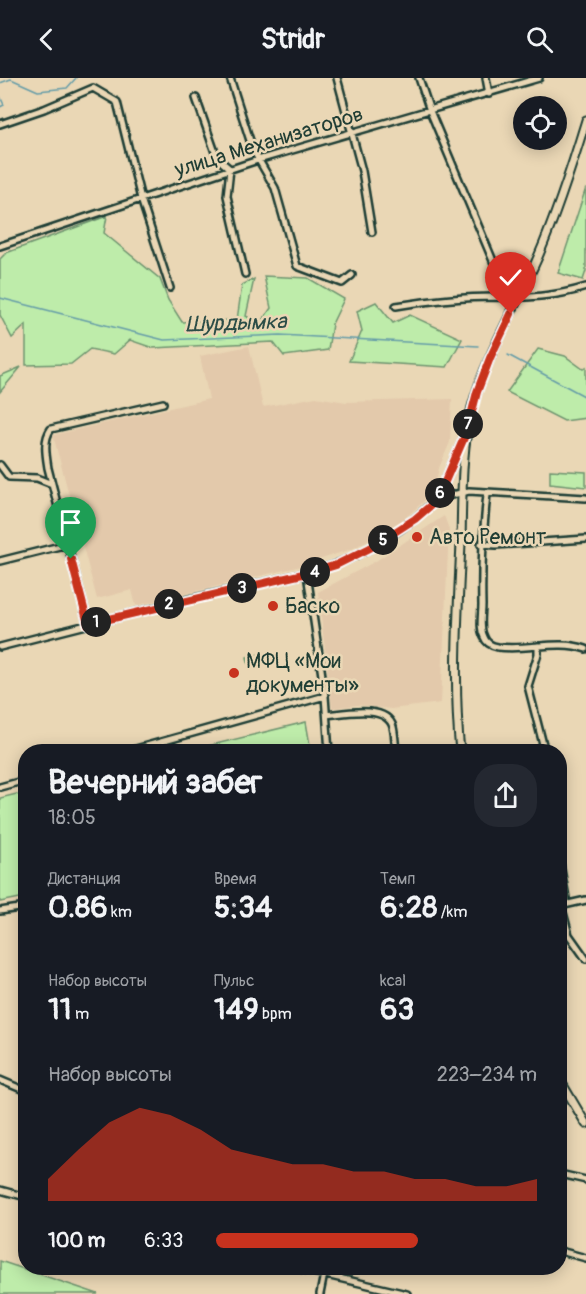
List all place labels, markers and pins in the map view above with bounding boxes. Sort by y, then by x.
pin [485,252,536,314]
pin: 7 [453,409,483,439]
pin: 6 [425,478,455,508]
pin [45,497,96,559]
place label: Авто Ремонт [429,524,547,551]
pin: 5 [368,525,398,555]
marker: Авто Ремонт [410,530,424,544]
pin: 4 [300,557,330,587]
pin: 3 [227,573,257,603]
pin: 2 [154,589,184,619]
place label: Баско [285,593,340,620]
marker: Баско [266,599,280,613]
pin: 1 [81,607,111,637]
place label: МФЦ «Мои документы» [246,648,359,699]
marker: МФЦ «Мои документы» [227,666,241,680]

